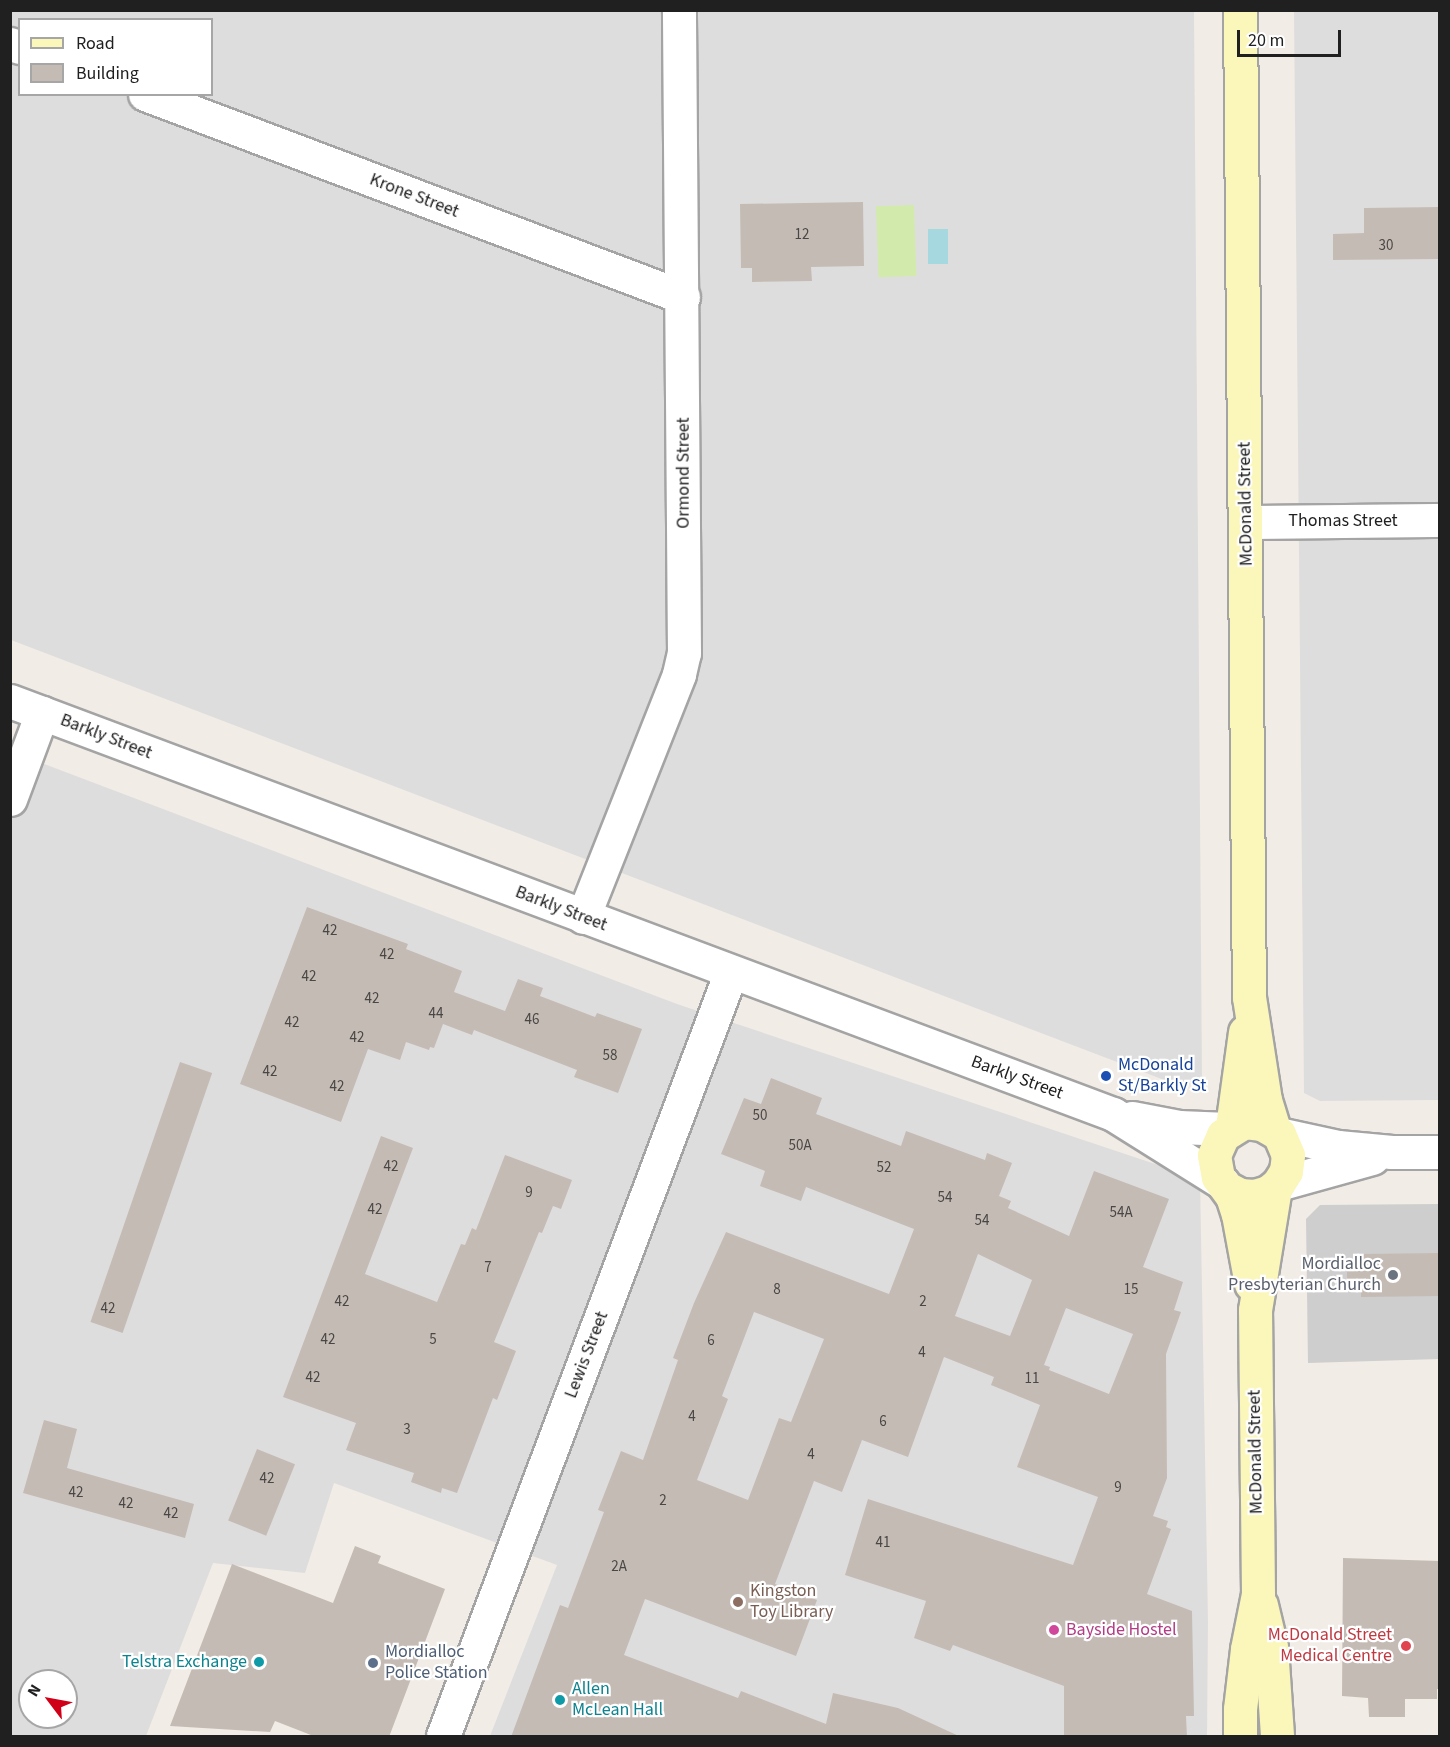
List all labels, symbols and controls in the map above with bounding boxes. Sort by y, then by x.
legend [18,18,213,96]
scale bar [1240,18,1344,56]
text: 20 m [1248,28,1284,53]
text: Road [76,31,115,56]
text: Building [76,61,139,86]
street label: Krone Street [366,169,462,223]
house number: 12 [795,226,809,244]
house number: 30 [1379,237,1393,255]
street label: Ormond Street [673,417,695,529]
street label: McDonald Street [1234,442,1258,566]
street label: Thomas Street [1288,510,1398,532]
street label: Barkly Street [57,710,155,764]
street label: Barkly Street [512,882,610,936]
house number: 42 [323,922,337,940]
house number: 42 [380,946,394,964]
house number: 42 [302,968,316,986]
house number: 42 [365,990,379,1008]
house number: 44 [429,1005,443,1023]
house number: 46 [525,1011,539,1029]
house number: 42 [285,1014,299,1032]
house number: 42 [350,1029,364,1047]
house number: 58 [603,1047,617,1065]
street label: Barkly Street [968,1051,1066,1105]
place label: McDonald St/Barkly St [1118,1055,1206,1098]
house number: 42 [263,1063,277,1081]
marker: McDonald St/Barkly St [1099,1069,1113,1083]
house number: 42 [330,1078,344,1096]
house number: 50 [753,1107,767,1125]
house number: 50A [788,1137,812,1155]
house number: 42 [384,1158,398,1176]
house number: 52 [877,1159,891,1177]
house number: 9 [525,1184,533,1202]
house number: 54 [938,1189,952,1207]
house number: 42 [368,1201,382,1219]
house number: 54A [1109,1204,1133,1222]
house number: 54 [975,1212,989,1230]
place label: Mordialloc Presbyterian Church [1228,1254,1381,1296]
house number: 7 [484,1259,492,1277]
marker: Mordialloc Presbyterian Church [1386,1268,1400,1282]
house number: 8 [773,1281,781,1299]
house number: 15 [1124,1281,1138,1299]
house number: 42 [335,1293,349,1311]
house number: 2 [919,1293,927,1311]
house number: 42 [101,1300,115,1318]
street label: Lewis Street [561,1309,613,1401]
house number: 42 [321,1331,335,1349]
house number: 5 [429,1331,437,1349]
house number: 6 [707,1332,715,1350]
house number: 4 [918,1344,926,1362]
house number: 42 [306,1369,320,1387]
house number: 11 [1025,1370,1039,1388]
street label: McDonald Street [1244,1390,1268,1514]
house number: 4 [688,1408,696,1426]
house number: 6 [879,1413,887,1431]
house number: 3 [403,1421,411,1439]
house number: 4 [807,1446,815,1464]
house number: 42 [260,1470,274,1488]
house number: 9 [1114,1479,1122,1497]
house number: 42 [69,1484,83,1502]
house number: 2 [659,1492,667,1510]
house number: 42 [119,1495,133,1513]
house number: 42 [164,1505,178,1523]
house number: 41 [876,1534,890,1552]
house number: 2A [611,1558,627,1576]
place label: Kingston Toy Library [750,1581,833,1624]
marker: Kingston Toy Library [731,1595,745,1609]
place label: Bayside Hostel [1066,1619,1177,1641]
marker: Bayside Hostel [1047,1623,1061,1637]
place label: McDonald Street Medical Centre [1268,1625,1392,1668]
marker: McDonald Street Medical Centre [1397,1637,1415,1655]
place label: Mordialloc Police Station [385,1642,488,1684]
place label: Telstra Exchange [122,1651,247,1673]
marker: Telstra Exchange [252,1655,266,1669]
marker: Mordialloc Police Station [366,1656,380,1670]
north arrow [18,1669,78,1729]
place label: Allen McLean Hall [572,1679,663,1722]
text: N [22,1680,47,1701]
marker: Allen McLean Hall [553,1693,567,1707]

